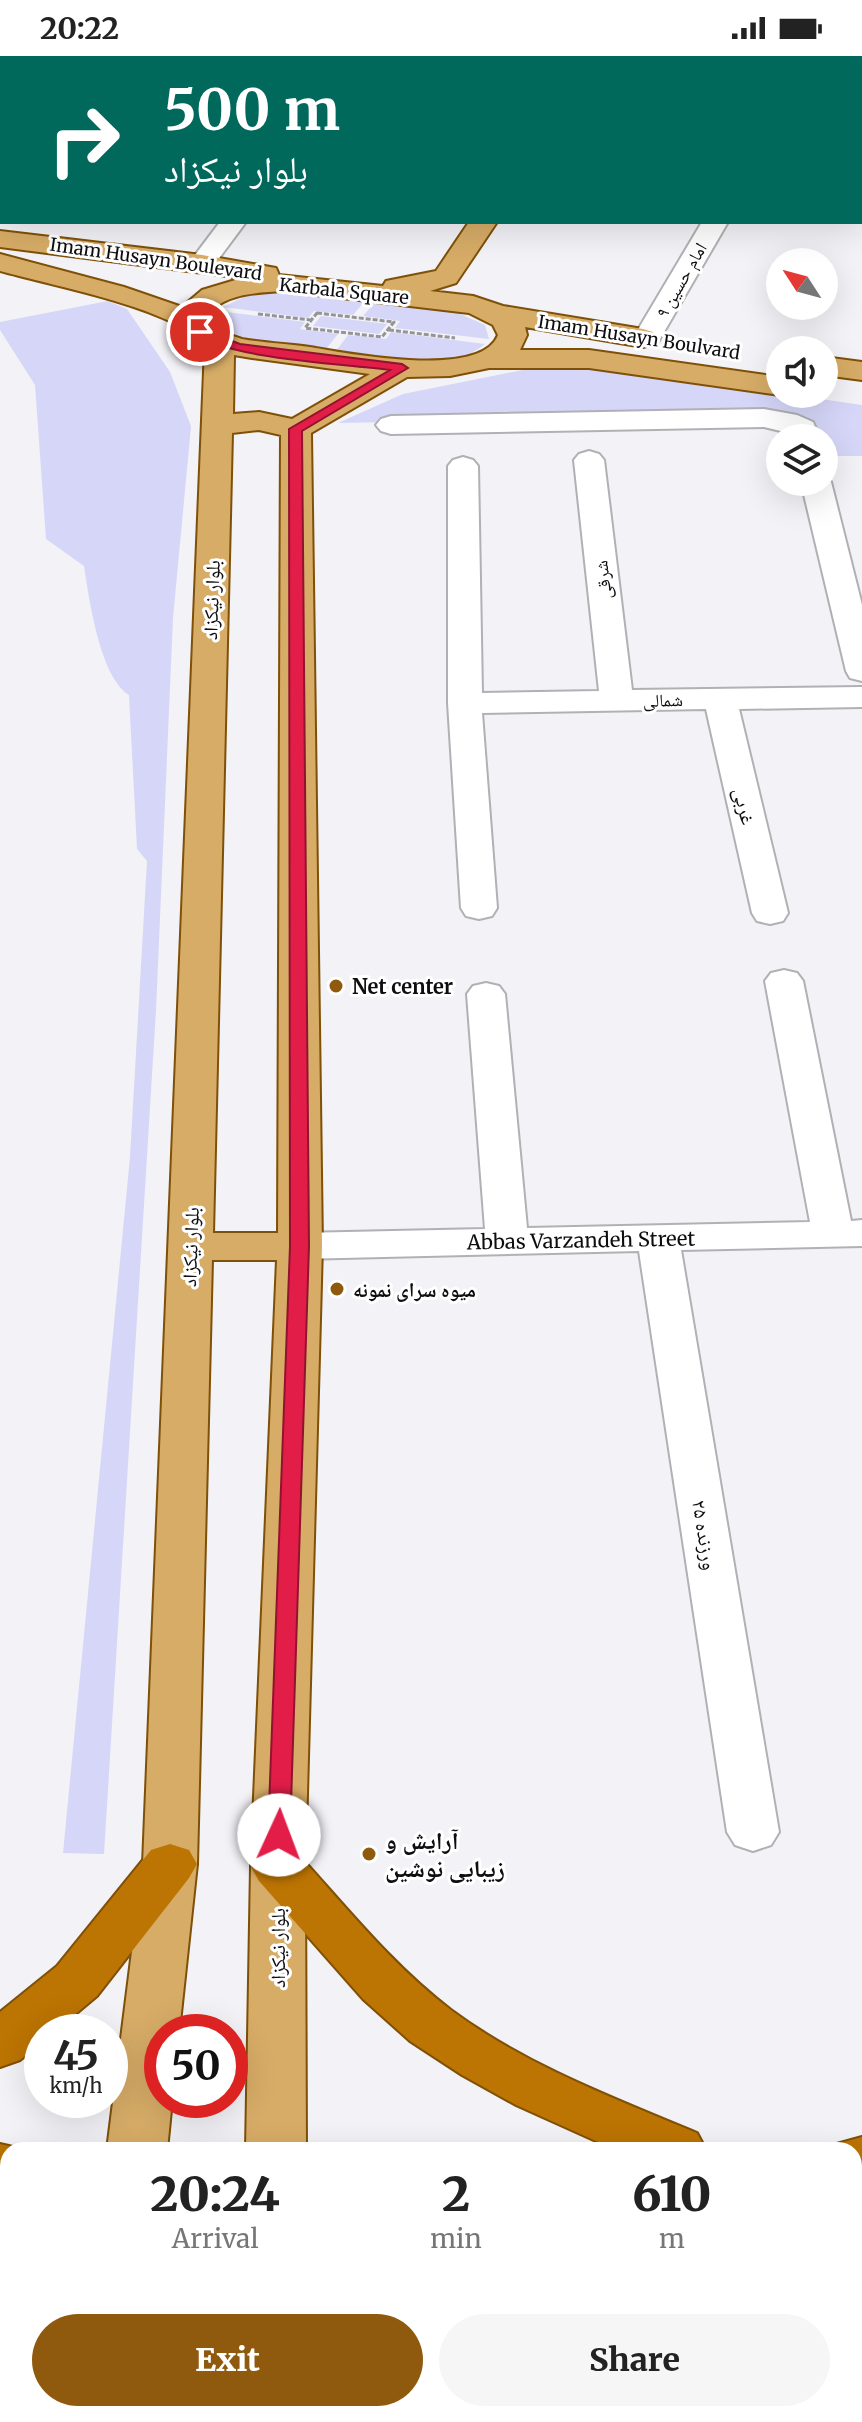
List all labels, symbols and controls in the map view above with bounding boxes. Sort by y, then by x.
text: 20:22 [40,9,119,47]
text: 500 m [164,75,340,145]
icon: right [32,88,136,192]
text: بلوار نیکزاد [164,147,308,192]
street label: Imam Husayn Boulevard [48,233,264,285]
street label: امام حسین ۹ [650,238,713,322]
north arrow [766,248,838,320]
map controls [766,248,838,496]
street label: Karbala Square [278,273,410,309]
pin [166,298,234,366]
icon: arrive [178,310,222,354]
street label: Imam Husayn Boulvard [536,310,742,364]
button: sound [766,336,838,408]
button: layers [766,424,838,496]
street label: شرقی [589,559,617,601]
street label: بلوار نیکزاد [197,560,225,640]
street label: شمالی [643,688,683,712]
street label: غربی [729,785,761,827]
place label: Net center [352,974,453,999]
marker: Net center [327,977,345,995]
street label: بلوار نیکزاد [176,1207,204,1287]
street label: Abbas Varzandeh Street [466,1226,696,1255]
place label: میوه سرای نمونه [353,1277,476,1302]
marker: میوه سرای نمونه [328,1280,346,1298]
street label: ورزنده ۲۵ [687,1498,723,1572]
position arrow [237,1793,321,1877]
place label: آرایش و زیبایی نوشین [385,1825,505,1884]
marker: آرایش و زیبایی نوشین [360,1845,378,1863]
street label: بلوار نیکزاد [265,1908,290,1988]
speed limit sign: 50 [144,2014,248,2118]
text: 45 [53,2031,99,2081]
text: km/h [50,2073,102,2098]
text: 20:24 [150,2164,280,2224]
text: 2 [442,2164,470,2224]
text: 610 [632,2164,712,2224]
text: Arrival [172,2222,259,2255]
text: min [430,2222,482,2255]
text: m [659,2222,685,2255]
button: Exit [32,2314,423,2406]
button: Share [439,2314,830,2406]

